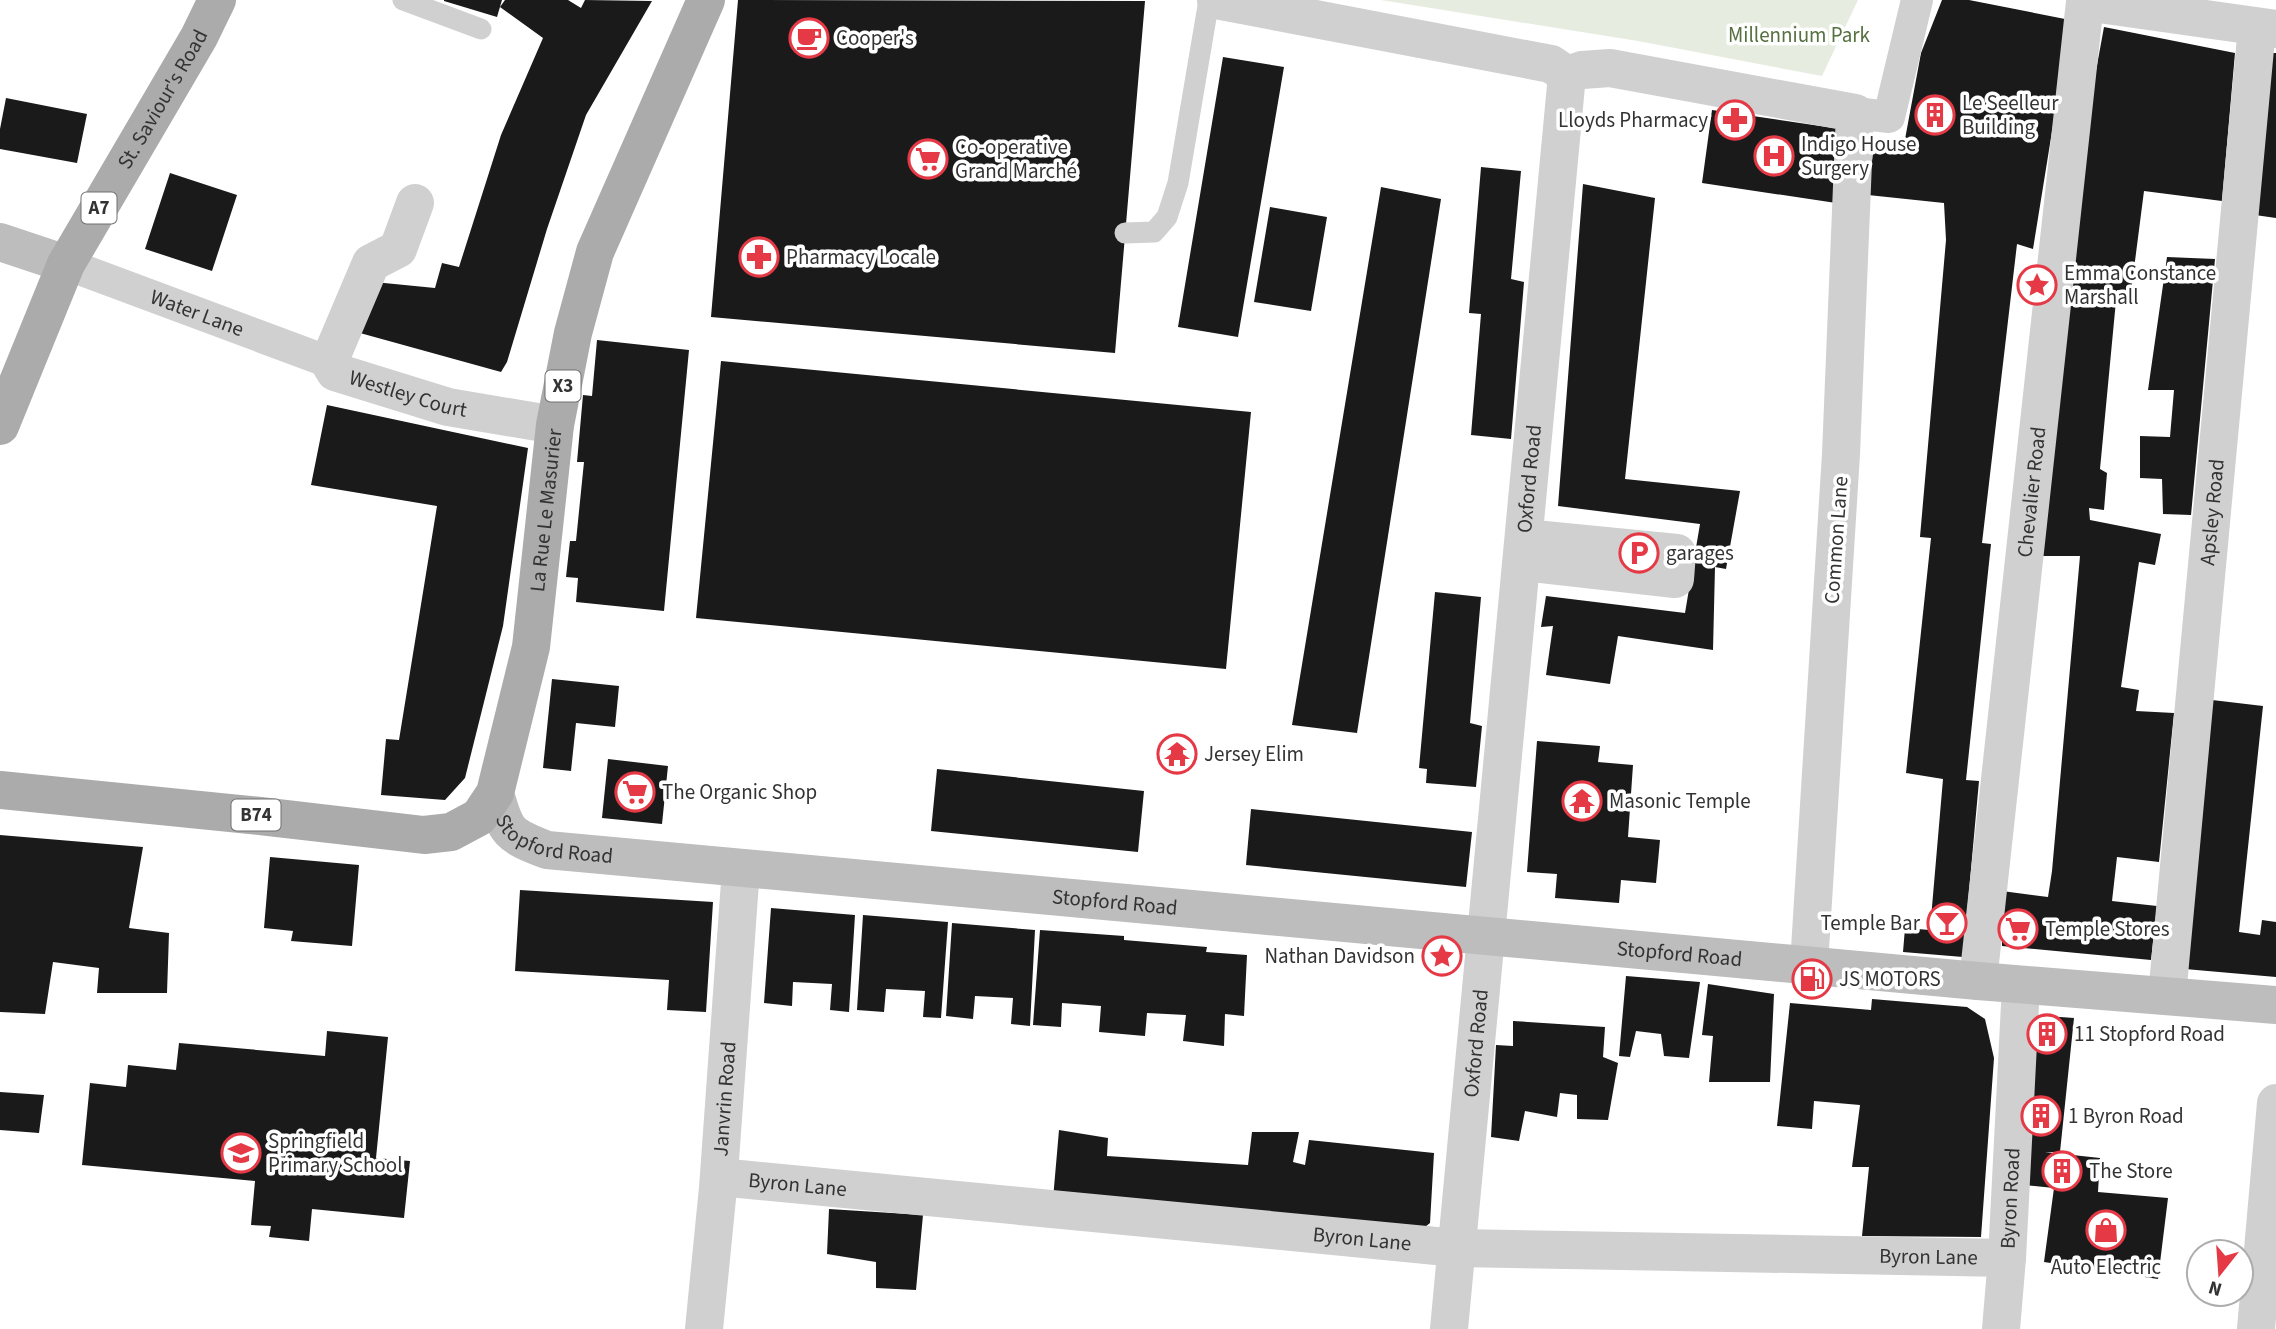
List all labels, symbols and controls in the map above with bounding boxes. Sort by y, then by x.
cafe icon: Cooper's [788,17,830,59]
park label: Millennium Park [1728,20,1871,50]
place label: Cooper's [836,23,914,53]
street label: St. Saviour's Road [110,25,215,175]
place label: Le Seelleur Building [1962,88,2059,142]
building icon: Le Seelleur Building [1914,94,1956,136]
pharmacy icon: Lloyds Pharmacy [1714,99,1756,141]
place label: Lloyds Pharmacy [1558,105,1708,135]
place label: Indigo House Surgery [1801,129,1916,183]
place label: Co-operative Grand Marché [955,132,1077,186]
hospital icon: Indigo House Surgery [1753,135,1795,177]
supermarket icon: Co-operative Grand Marché [907,138,949,180]
road number: A7 [82,192,116,224]
pharmacy icon: Pharmacy Locale [738,236,780,278]
place label: Pharmacy Locale [786,242,936,272]
place label: Emma Constance Marshall [2064,258,2216,312]
place icon: Emma Constance Marshall [2016,264,2058,306]
street label: Water Lane [146,282,248,344]
street label: Westley Court [345,362,469,425]
road number: X3 [546,370,580,402]
street label: Oxford Road [1509,423,1549,534]
street label: Chevalier Road [2009,425,2054,559]
street label: La Rue Le Masurier [522,427,570,593]
street label: Apsley Road [2192,458,2232,567]
street label: Common Lane [1817,475,1855,605]
parking icon: garages [1618,532,1660,574]
place label: garages [1666,538,1734,568]
temple icon: Jersey Elim [1156,733,1198,775]
place label: Jersey Elim [1204,739,1304,769]
supermarket icon: The Organic Shop [614,771,656,813]
place label: The Organic Shop [662,777,817,807]
temple icon: Masonic Temple [1561,780,1603,822]
place label: Masonic Temple [1609,786,1751,816]
road number: B74 [232,800,280,830]
street label: Stopford Road [488,809,614,871]
street label: Stopford Road [1051,881,1179,923]
bar icon: Temple Bar [1926,902,1968,944]
place label: Temple Bar [1820,908,1921,938]
supermarket icon: Temple Stores [1997,908,2039,950]
place label: Temple Stores [2045,914,2170,944]
street label: Stopford Road [1615,933,1744,974]
place icon: Nathan Davidson [1421,935,1463,977]
place label: Nathan Davidson [1265,941,1415,971]
fuel station icon: JS MOTORS [1791,958,1833,1000]
place label: JS MOTORS [1839,964,1941,994]
street label: Oxford Road [1456,988,1496,1099]
building icon: 11 Stopford Road [2026,1013,2068,1055]
place label: 11 Stopford Road [2074,1019,2225,1049]
street label: Janvrin Road [705,1040,743,1157]
building icon: 1 Byron Road [2020,1095,2062,1137]
place label: 1 Byron Road [2068,1101,2184,1131]
place label: Springfield Primary School [268,1126,403,1180]
school or university icon: Springfield Primary School [220,1132,262,1174]
street label: Byron Road [1992,1147,2028,1250]
building icon: The Store [2041,1150,2083,1192]
place label: The Store [2089,1156,2173,1186]
street label: Byron Lane [747,1165,848,1204]
shop icon: Auto Electric [2085,1209,2127,1251]
street label: Byron Lane [1311,1219,1413,1259]
north arrow [2185,1238,2255,1308]
street label: Byron Lane [1879,1241,1978,1272]
place label: Auto Electric [2051,1252,2162,1282]
text: N [2205,1273,2225,1303]

